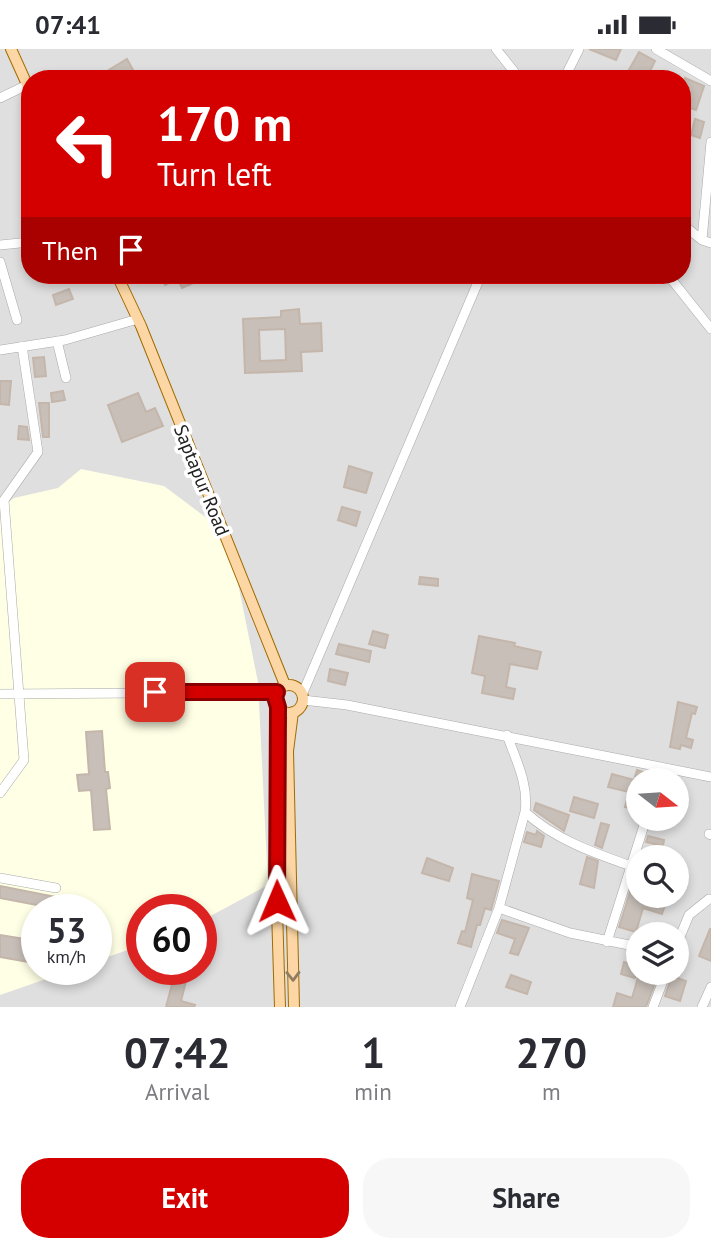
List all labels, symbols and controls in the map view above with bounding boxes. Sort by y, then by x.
text: 07:41 [35,8,101,41]
text: 170 m [157,91,292,155]
icon: left [42,98,133,189]
text: Turn left [157,153,272,195]
icon: arrive [112,231,150,269]
text: Then [42,234,98,267]
street label: Saptapur Road [169,421,235,539]
pin [125,662,185,722]
icon: arrive [136,673,174,711]
north arrow [626,768,690,831]
map controls [626,768,689,985]
button: search [626,845,689,908]
position arrow [240,864,314,938]
speed limit sign: 60 [126,894,217,985]
text: 53 [47,907,86,953]
button: layers [626,922,689,985]
text: km/h [47,945,86,968]
one-way arrow [285,971,301,982]
text: 07:42 [124,1025,230,1080]
text: 1 [361,1025,385,1080]
text: 270 [516,1025,587,1080]
text: Arrival [145,1077,209,1106]
text: min [354,1077,392,1106]
text: m [542,1077,561,1106]
button: Exit [21,1158,349,1238]
button: Share [363,1158,690,1238]

